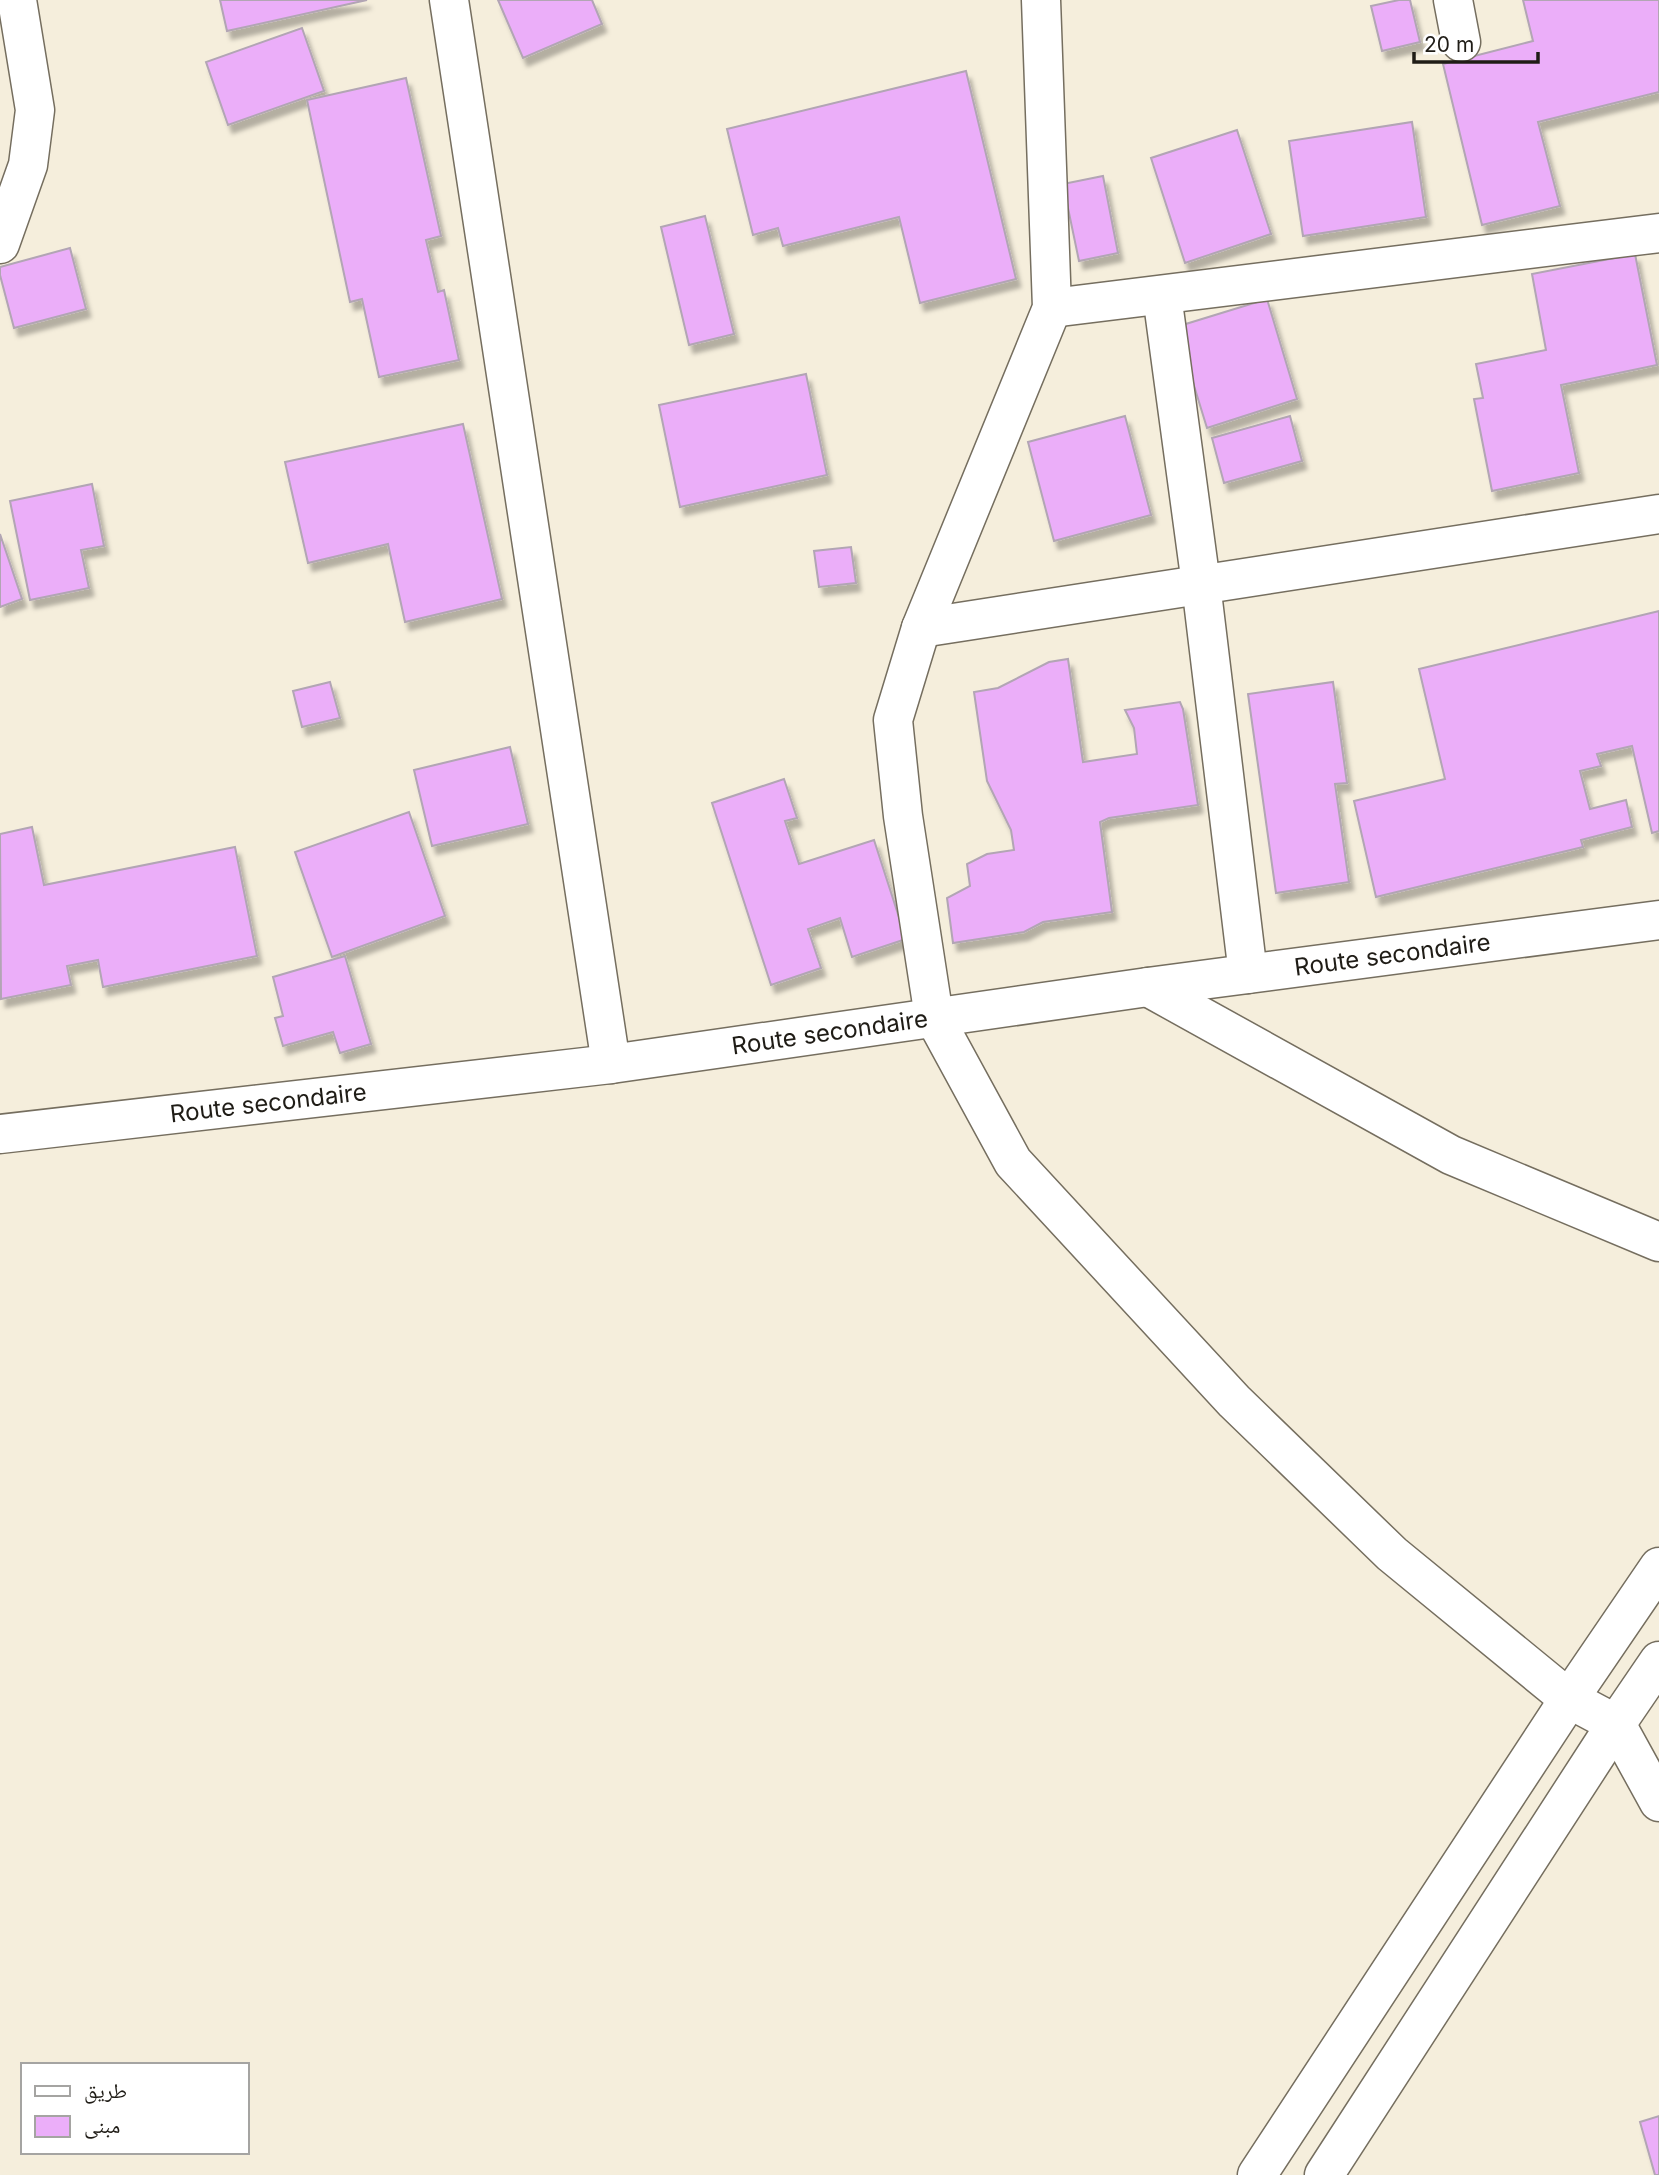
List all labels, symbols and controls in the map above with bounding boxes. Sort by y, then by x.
scale bar [1414,21,1538,65]
text: 20 m [1424,32,1474,57]
street label: Route secondaire [1292,927,1492,982]
street label: Route secondaire [730,1004,930,1061]
street label: Route secondaire [168,1077,368,1128]
legend [21,2063,248,2154]
text: طريق [84,2078,127,2104]
text: مبنى [84,2113,120,2139]

